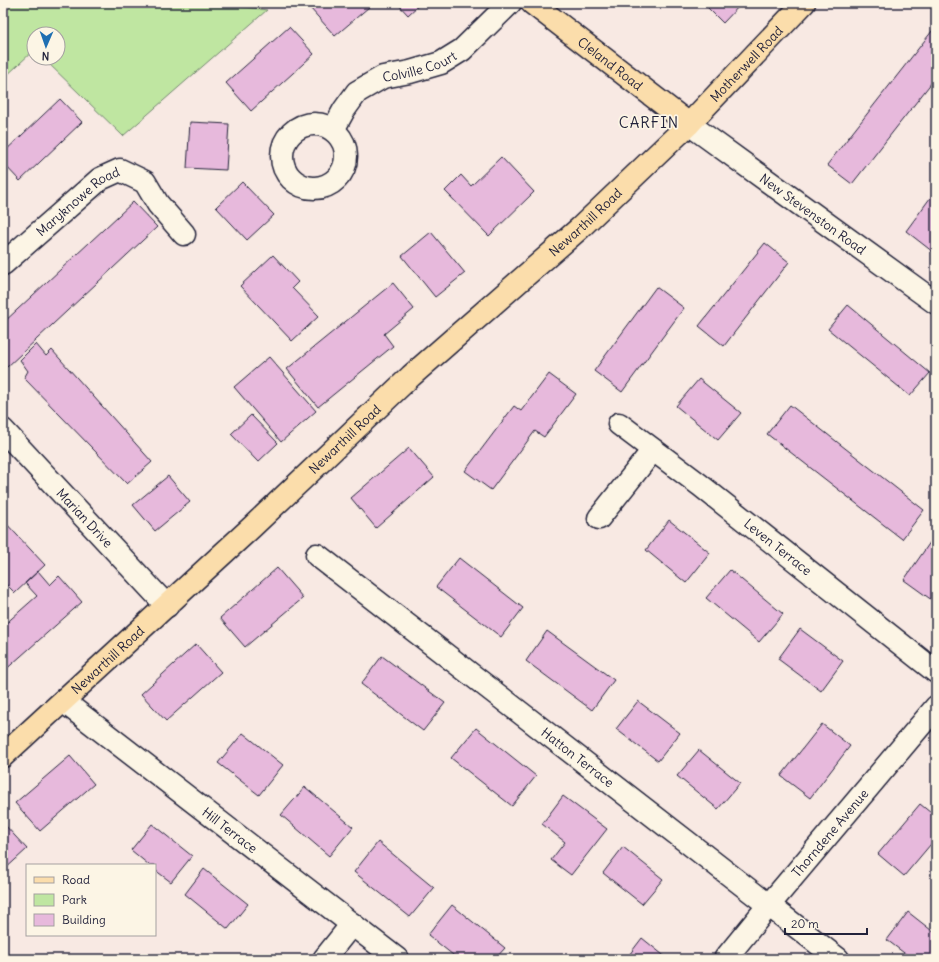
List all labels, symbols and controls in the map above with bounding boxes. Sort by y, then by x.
street label: Motherwell Road [707,22,787,106]
north arrow [26,26,66,66]
street label: Cleland Road [574,33,646,94]
street label: Colville Court [381,47,460,86]
text: N [42,49,50,63]
district label: CARFIN [619,113,679,132]
street label: Maryknowe Road [33,163,123,240]
street label: New Stevenston Road [756,170,869,259]
street label: Newarthill Road [546,184,626,260]
street label: Newarthill Road [305,401,385,478]
street label: Marian Drive [53,485,116,551]
street label: Leven Terrace [740,515,815,579]
street label: Newarthill Road [68,622,148,698]
street label: Hatton Terrace [538,724,617,791]
street label: Thorndene Avenue [788,786,872,881]
street label: Hill Terrace [199,804,261,857]
legend [26,864,156,936]
text: Road [62,872,90,887]
text: Park [62,892,87,907]
scale bar [785,910,867,936]
text: Building [62,912,106,927]
text: 20 m [791,916,819,931]

